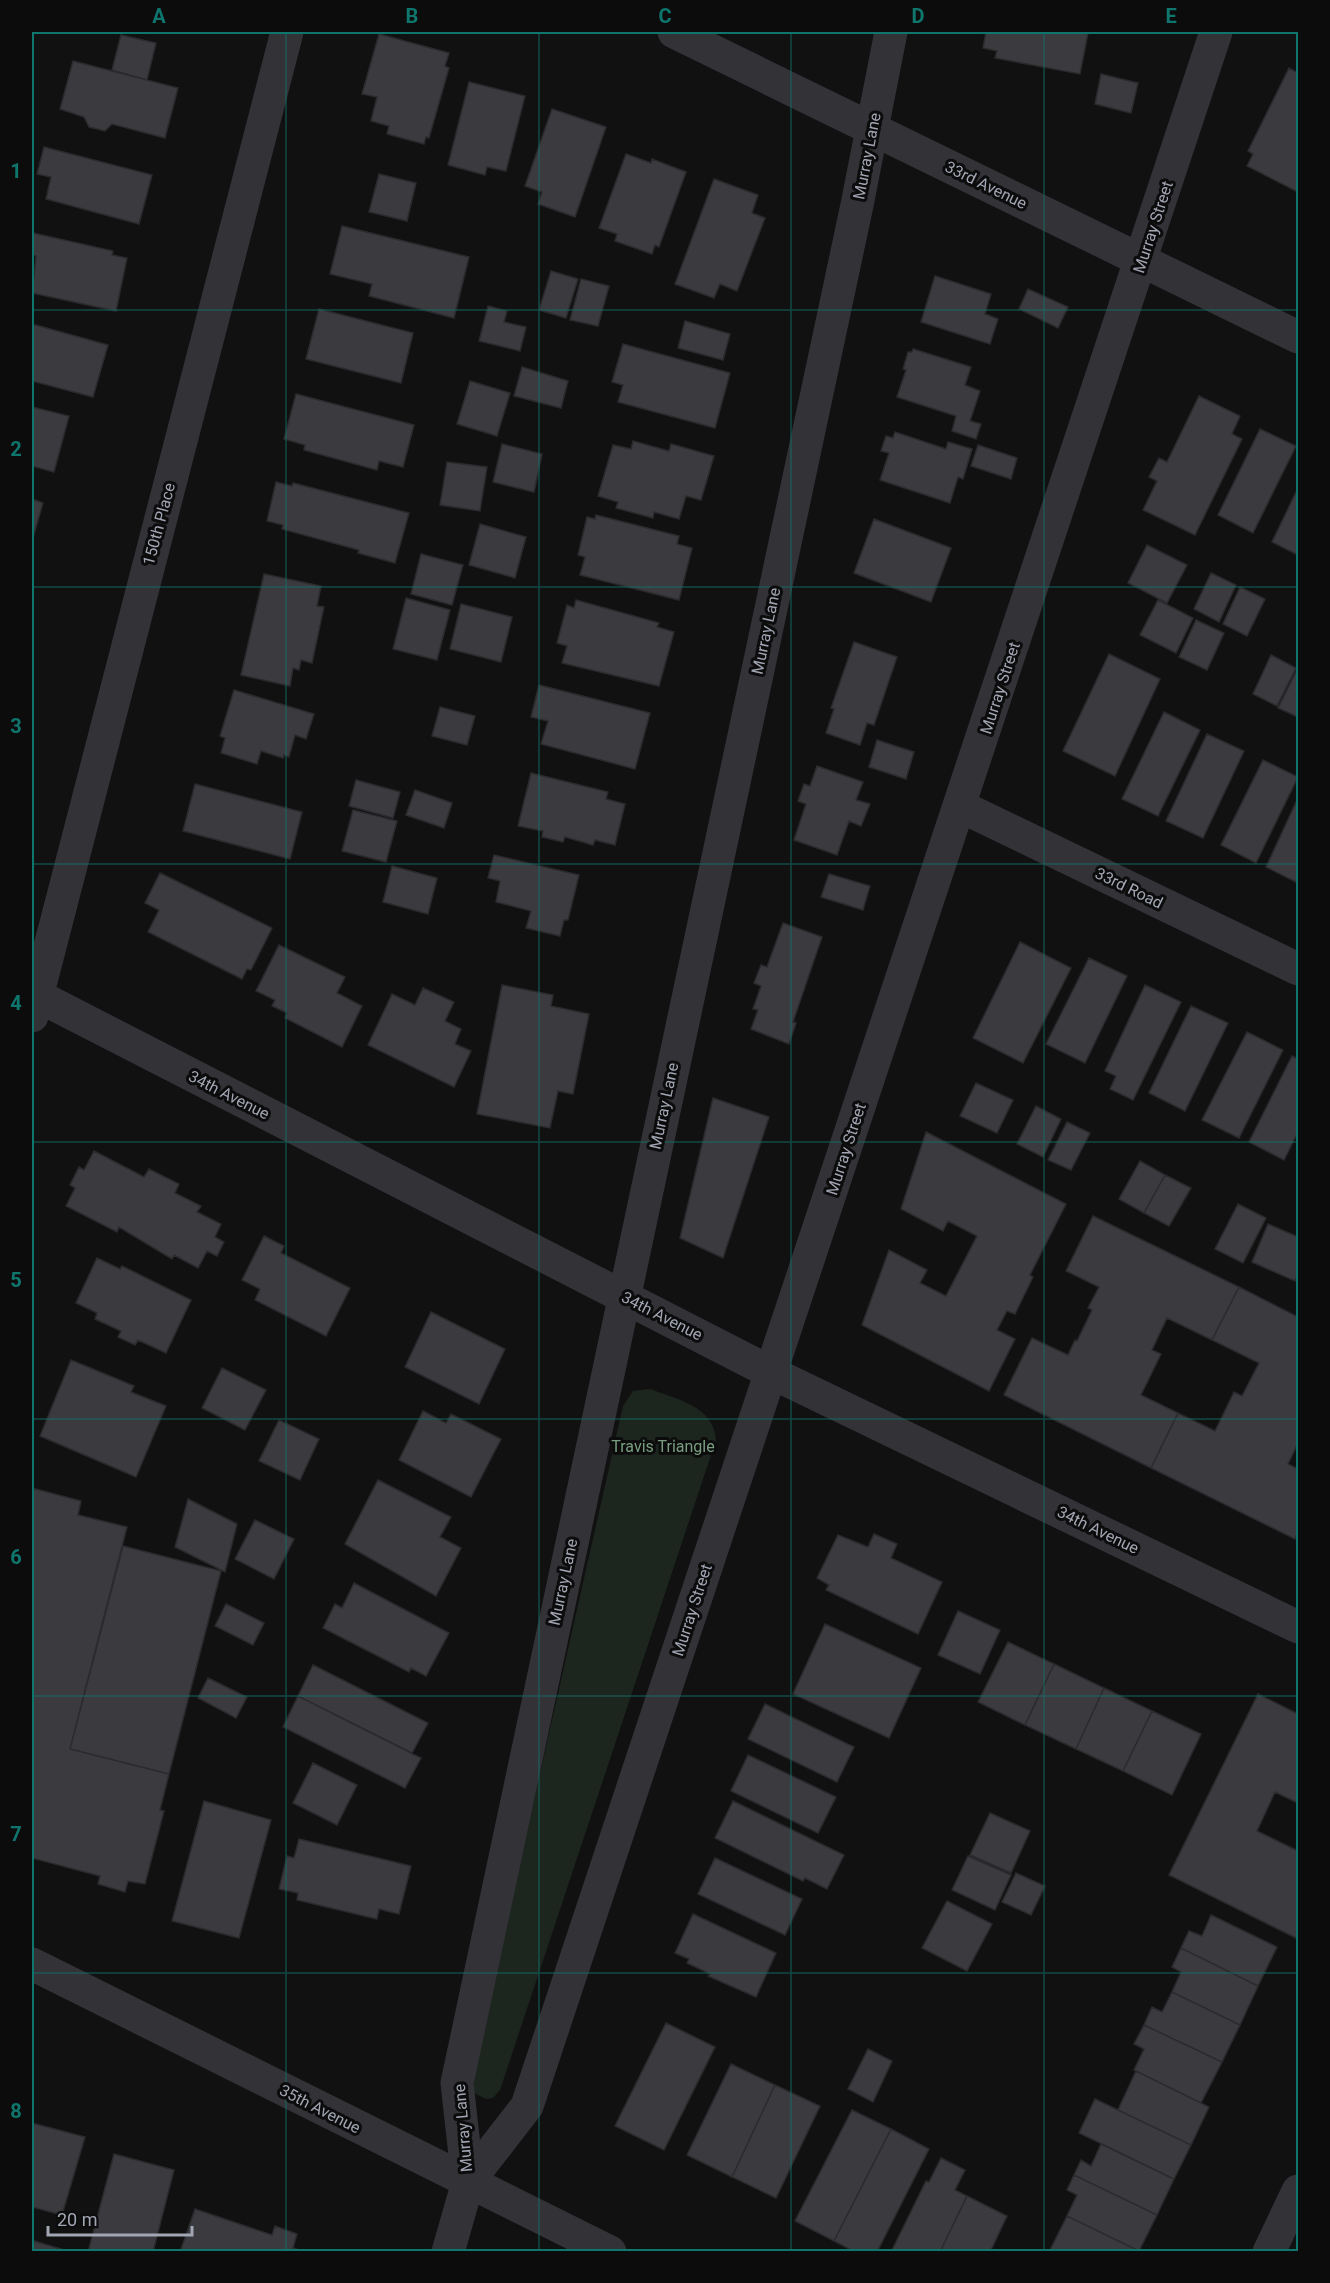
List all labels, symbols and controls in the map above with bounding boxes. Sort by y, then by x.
text: A [152,4,166,28]
text: B [406,4,418,28]
text: C [658,4,672,28]
text: D [912,4,925,28]
text: E [1165,4,1177,28]
street label: Murray Lane [849,111,885,201]
street label: 33rd Avenue [942,157,1030,213]
text: 1 [10,159,22,183]
street label: Murray Street [1129,179,1177,275]
text: 2 [10,437,22,461]
street label: 150th Place [139,481,179,567]
street label: Murray Lane [748,586,784,676]
street label: Murray Street [976,640,1024,736]
text: 3 [10,714,22,738]
street label: 33rd Road [1092,863,1166,913]
text: 4 [10,991,22,1015]
street label: Murray Lane [646,1061,682,1151]
street label: 34th Avenue [185,1066,273,1124]
street label: Murray Street [822,1101,870,1197]
text: 5 [10,1268,22,1292]
street label: 34th Avenue [618,1287,706,1345]
park label: Travis Triangle [611,1437,715,1456]
street label: 34th Avenue [1054,1502,1142,1558]
street label: Murray Lane [545,1537,581,1627]
text: 6 [10,1545,22,1569]
street label: Murray Street [668,1562,716,1658]
text: 7 [10,1822,22,1846]
street label: 35th Avenue [276,2080,364,2138]
street label: Murray Lane [450,2083,476,2173]
text: 8 [10,2099,22,2123]
scale bar [48,2199,192,2237]
text: 20 m [57,2209,97,2230]

